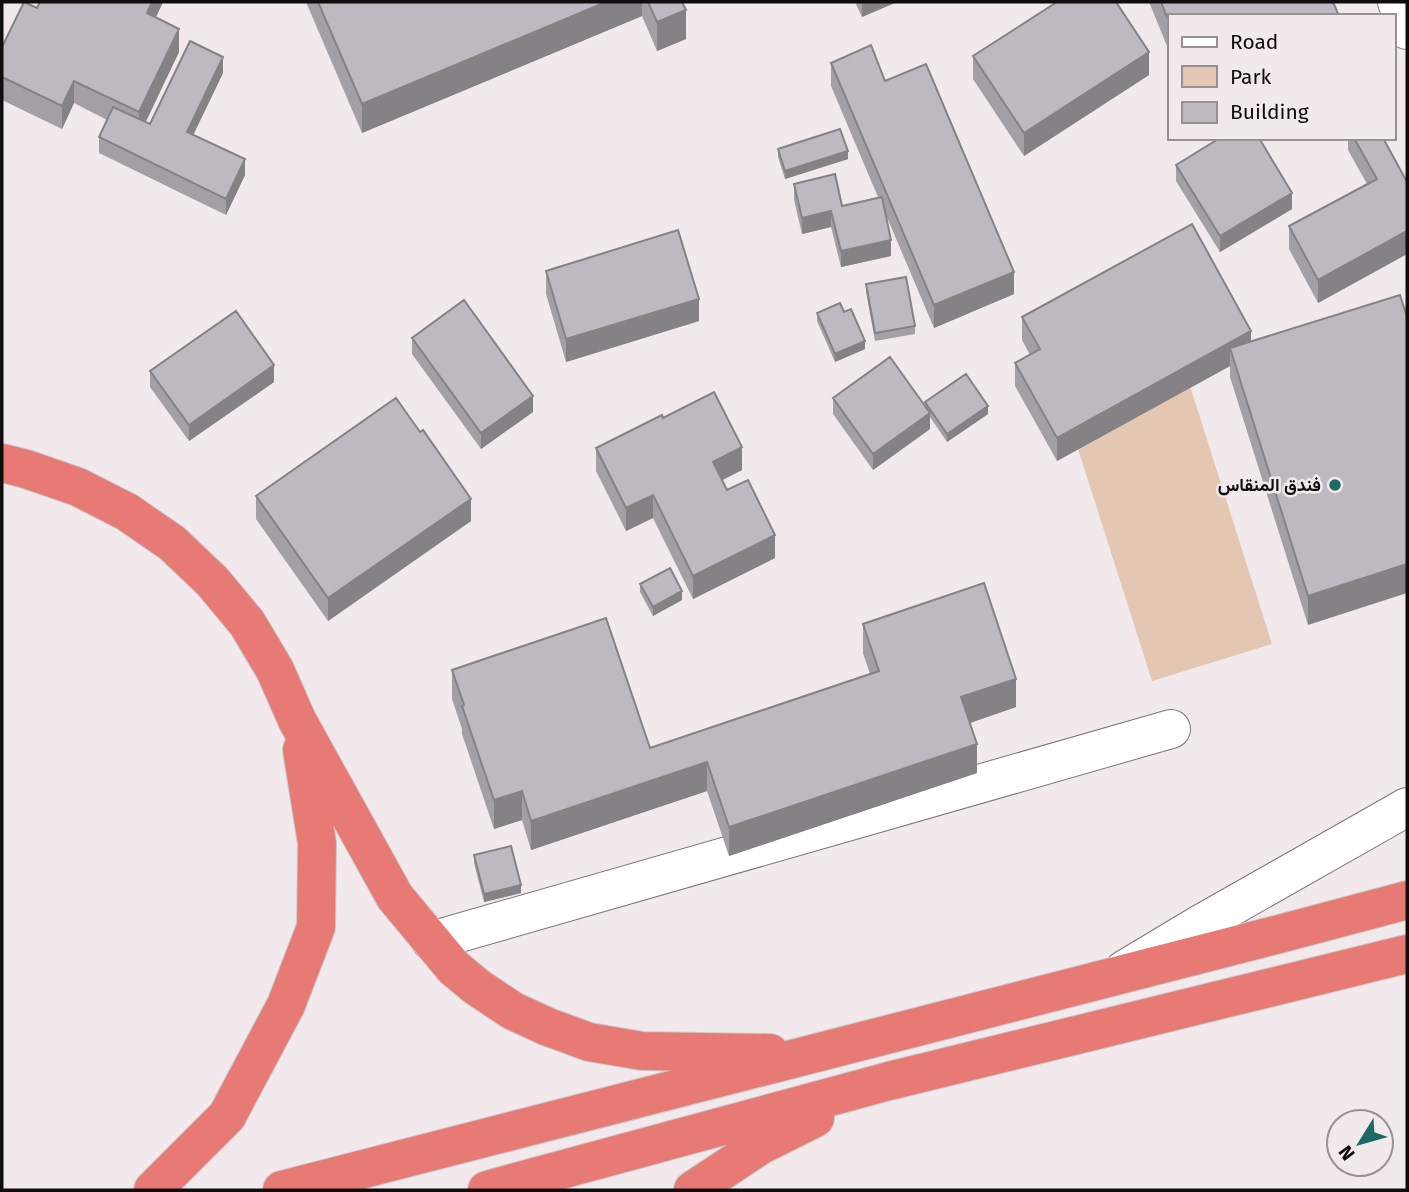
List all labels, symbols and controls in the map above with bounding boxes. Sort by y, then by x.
legend [1168,14,1395,140]
text: Road [1230,29,1278,55]
text: Park [1230,64,1272,90]
text: Building [1230,99,1309,125]
place label: فندق المنقاس [1218,474,1321,496]
marker: فندق المنقاس [1327,477,1343,493]
north arrow [1325,1108,1395,1178]
text: N [1334,1141,1360,1165]

